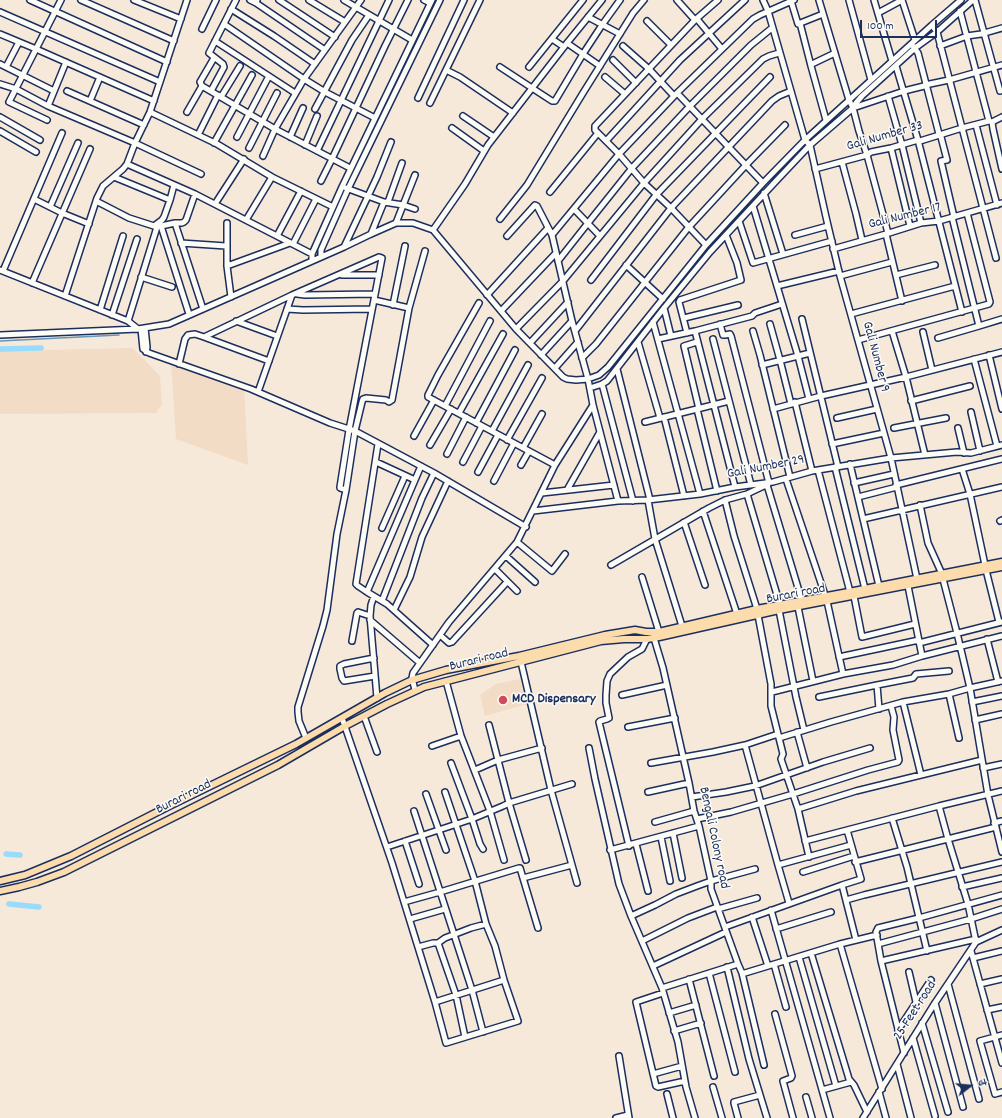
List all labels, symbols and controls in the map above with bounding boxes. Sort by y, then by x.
scale bar [862,12,939,38]
text: 100 m [867,18,894,35]
street label: Gali Number 33 [845,118,925,156]
street label: Gali Number 17 [867,200,943,234]
street label: Gali Number 9 [858,320,892,394]
street label: Gali Number 29 [726,452,806,484]
street label: Burari road [765,581,827,609]
street label: Burari road [448,646,510,676]
place label: MCD Dispensary [512,692,596,708]
marker: MCD Dispensary [497,694,509,706]
street label: Burari road [153,777,215,819]
street label: Bengali Colony road [694,786,732,890]
street label: 25 Feet road [891,978,941,1044]
north arrow [950,1066,990,1106]
text: उ [973,1077,990,1088]

